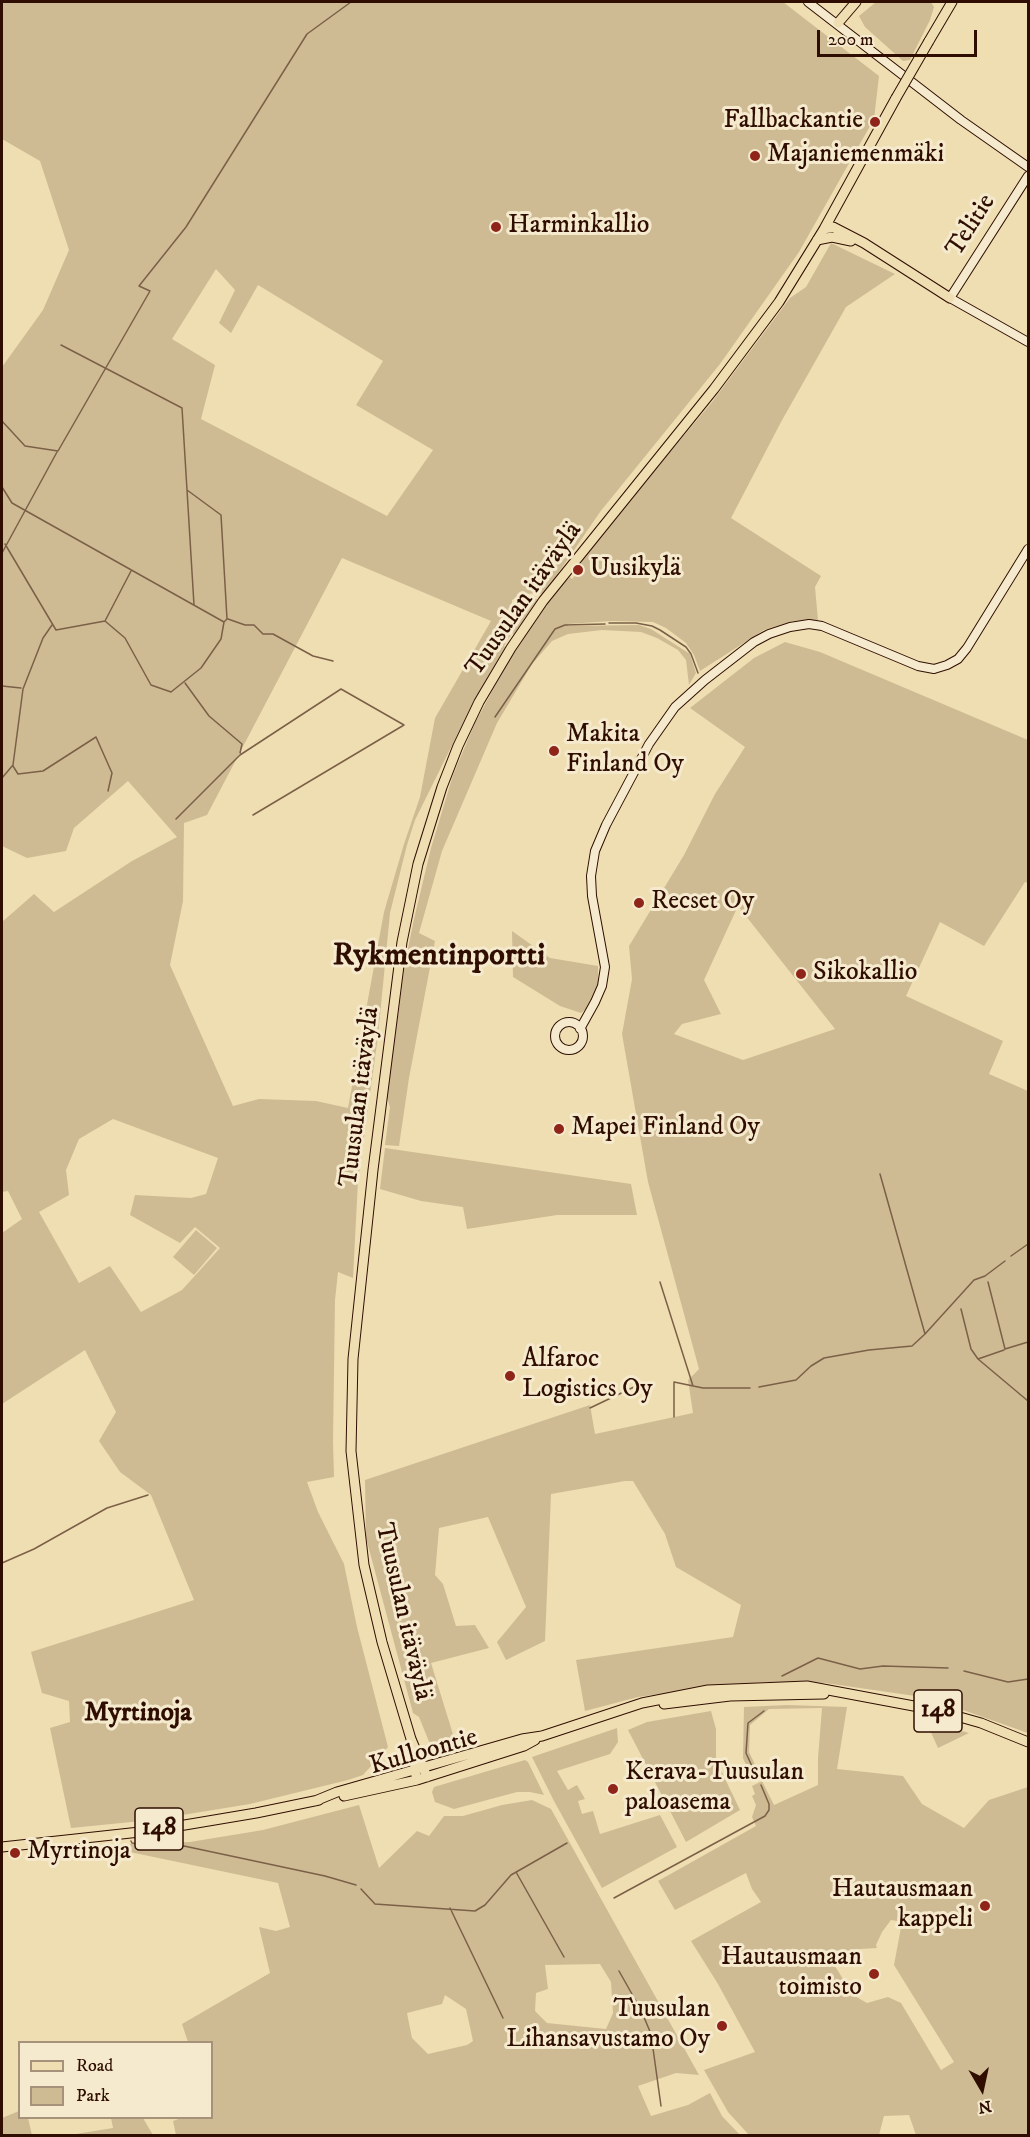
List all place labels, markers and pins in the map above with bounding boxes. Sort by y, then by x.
place label: Fallbackantie [724,106,863,138]
marker: Fallbackantie [868,115,882,129]
place label: Majaniemenmäki [767,140,944,172]
marker: Majaniemenmäki [748,149,762,163]
place label: Harminkallio [508,211,649,243]
marker: Harminkallio [489,220,503,234]
place label: Uusikylä [590,554,681,586]
marker: Uusikylä [571,563,585,577]
place label: Makita Finland Oy [566,720,684,782]
marker: Makita Finland Oy [547,744,561,758]
place label: Recset Oy [651,887,754,919]
marker: Recset Oy [632,896,646,910]
place label: Sikokallio [813,958,917,990]
marker: Sikokallio [794,967,808,981]
place label: Mapei Finland Oy [571,1113,760,1145]
marker: Mapei Finland Oy [552,1122,566,1136]
place label: Alfaroc Logistics Oy [522,1345,653,1406]
marker: Alfaroc Logistics Oy [503,1369,517,1383]
place label: Kerava-Tuusulan paloasema [625,1758,804,1820]
marker: Kerava-Tuusulan paloasema [606,1782,620,1796]
place label: Myrtinoja [27,1837,131,1869]
marker: Myrtinoja [8,1846,22,1860]
place label: Hautausmaan kappeli [832,1875,973,1936]
marker: Hautausmaan kappeli [978,1899,992,1913]
place label: Hautausmaan toimisto [721,1943,862,2004]
marker: Hautausmaan toimisto [867,1967,881,1981]
place label: Tuusulan Lihansavustamo Oy [506,1995,710,2056]
marker: Tuusulan Lihansavustamo Oy [715,2019,729,2033]

